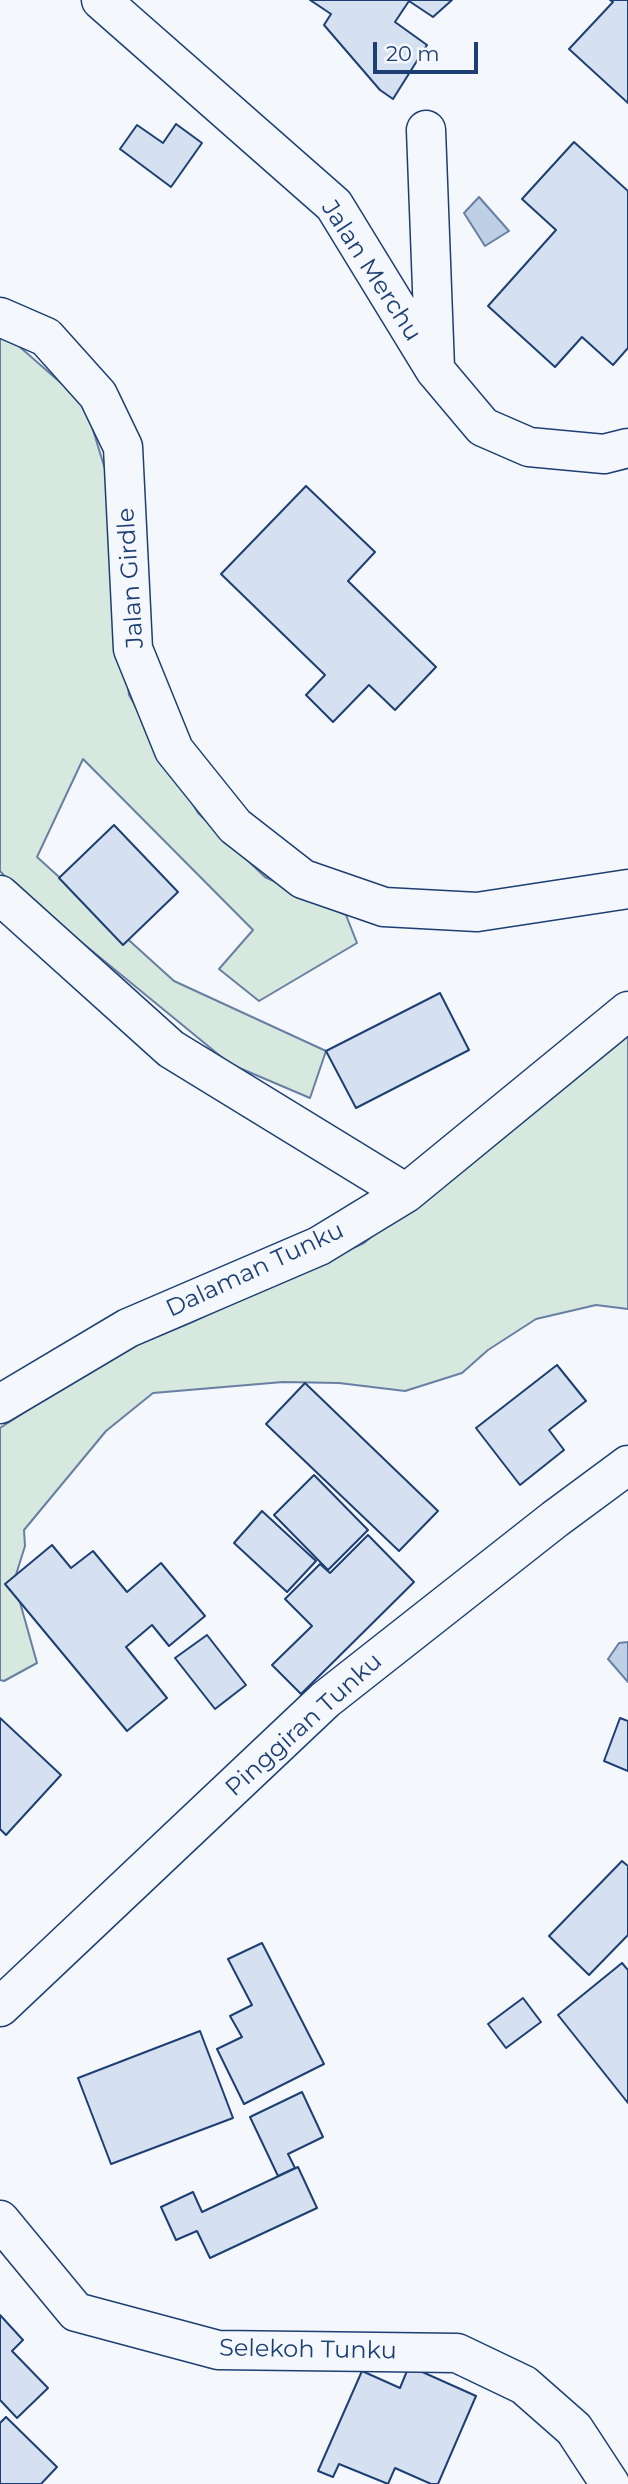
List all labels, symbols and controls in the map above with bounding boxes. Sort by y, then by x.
scale bar [376,28,481,72]
text: 20 m [386,41,440,66]
street label: Jalan Merchu [315,195,427,347]
street label: Jalan Girdle [112,507,150,649]
street label: Dalaman Tunku [162,1216,348,1324]
street label: Pinggiran Tunku [220,1647,388,1803]
street label: Selekoh Tunku [219,2334,397,2366]

